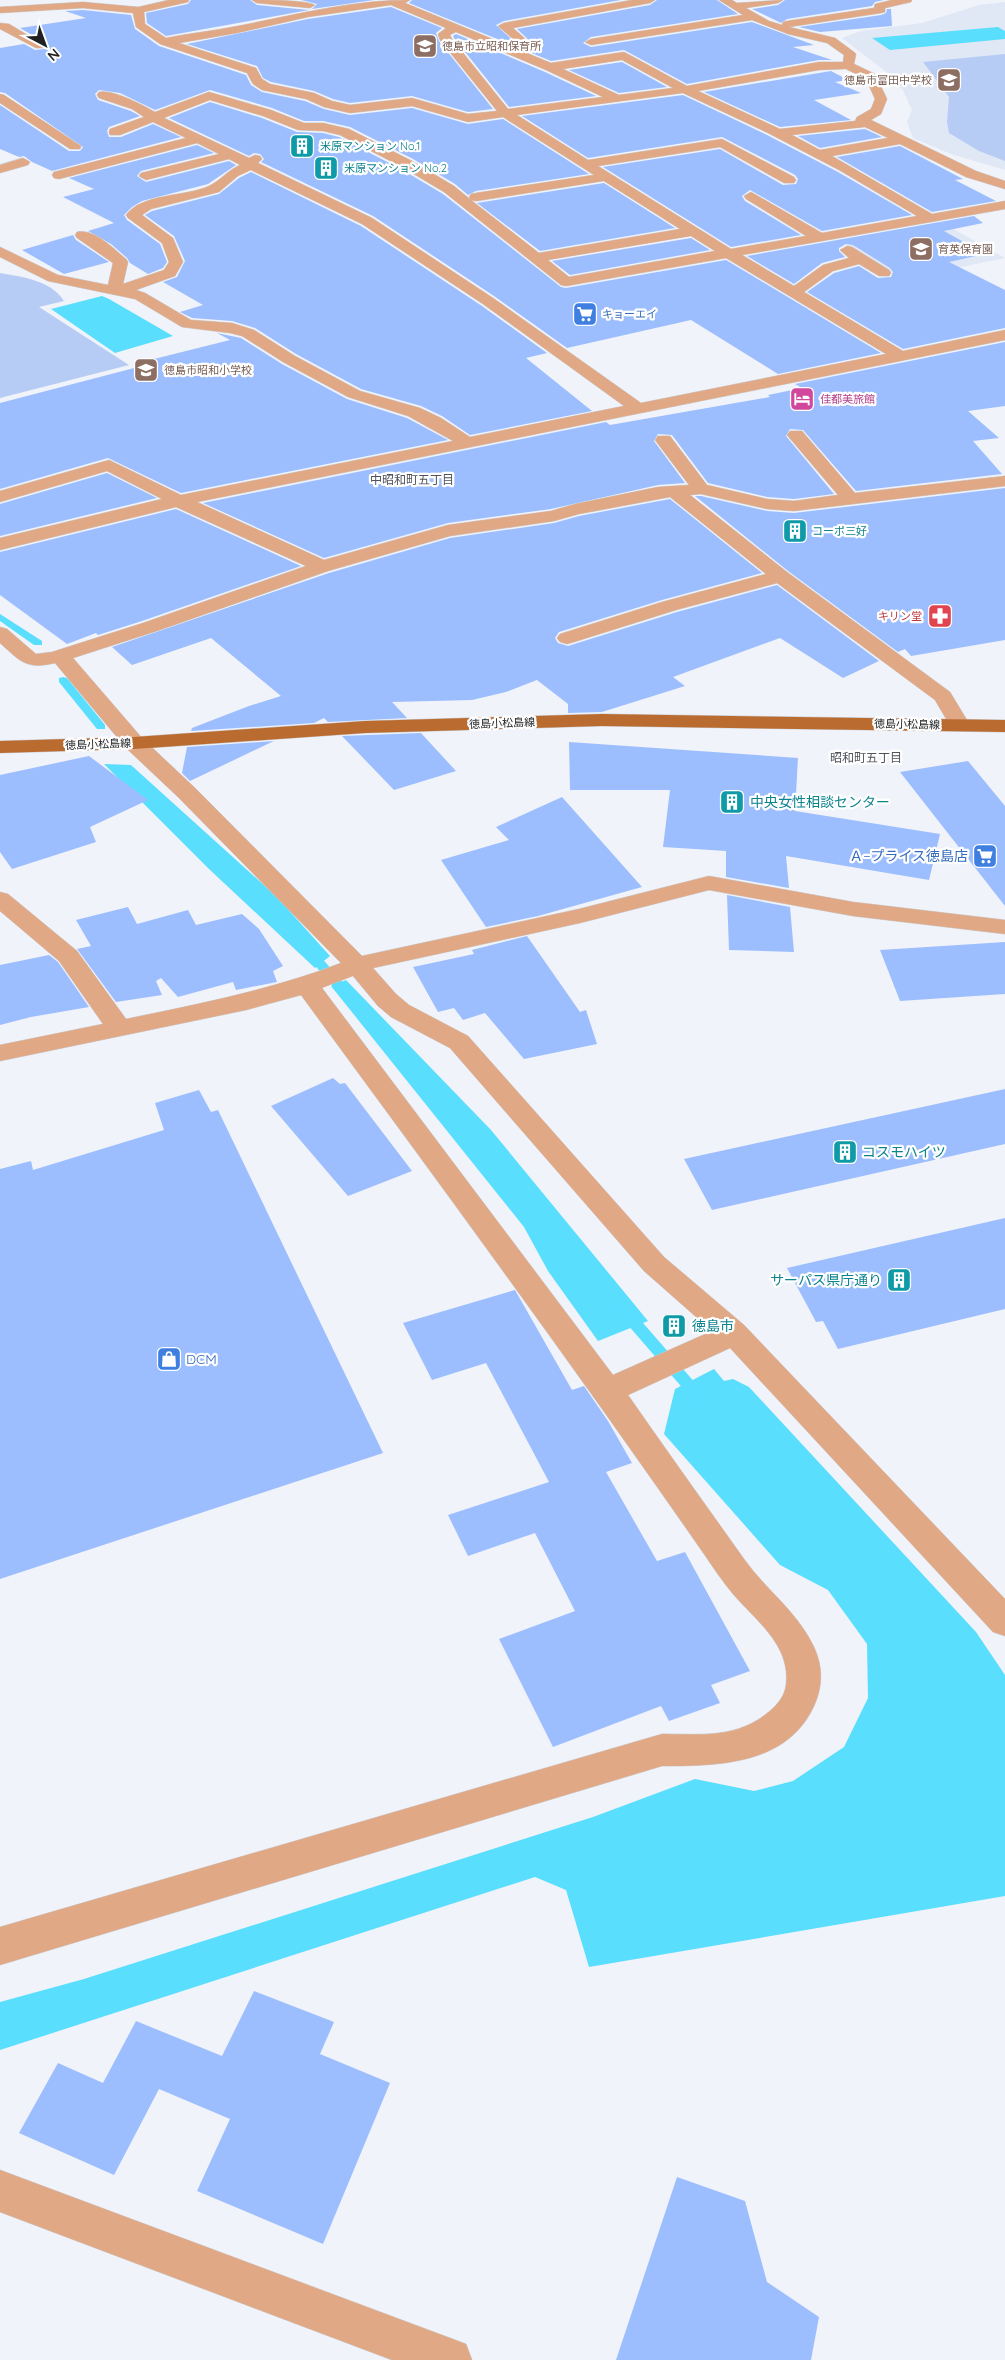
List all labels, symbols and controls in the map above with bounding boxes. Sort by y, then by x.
north arrow [20,20,70,70]
school or university icon: 徳島市立昭和保育所 [412,33,438,59]
place label: 徳島市立昭和保育所 [442,39,542,53]
text: N [44,45,63,65]
school or university icon: 徳島市富田中学校 [936,67,962,93]
place label: 徳島市富田中学校 [844,73,932,87]
building icon: 米原マンション No.1 [289,133,315,159]
place label: 米原マンション No.1 [320,139,420,153]
building icon: 米原マンション No.2 [313,155,339,181]
place label: 米原マンション No.2 [344,161,447,175]
school or university icon: 育英保育園 [908,236,934,262]
place label: 育英保育園 [938,242,993,256]
supermarket icon: キョーエイ [572,301,598,327]
place label: キョーエイ [602,307,657,321]
school or university icon: 徳島市昭和小学校 [133,357,159,383]
place label: 徳島市昭和小学校 [164,363,252,377]
hotel icon: 佳都美旅館 [789,386,815,412]
place label: 佳都美旅館 [820,392,875,406]
district label: 中昭和町五丁目 [370,472,454,487]
building icon: コーポ三好 [782,518,808,544]
place label: コーポ三好 [812,524,867,538]
pharmacy icon: キリン堂 [927,603,953,629]
place label: キリン堂 [878,609,922,623]
street label: 徳島小松島線 [469,715,535,731]
street label: 徳島小松島線 [874,716,940,732]
street label: 徳島小松島線 [65,736,131,752]
district label: 昭和町五丁目 [830,750,902,765]
building icon: 中央女性相談センター [719,789,745,815]
place label: 中央女性相談センター [750,793,890,811]
supermarket icon: Ａ−プライス徳島店 [972,843,998,869]
place label: Ａ−プライス徳島店 [849,847,968,865]
building icon: コスモハイツ [832,1139,858,1165]
place label: コスモハイツ [862,1143,946,1161]
building icon: サーパス県庁通り [886,1267,912,1293]
place label: サーパス県庁通り [770,1271,882,1289]
building icon: 徳島市 [661,1313,687,1339]
place label: 徳島市 [692,1317,734,1335]
shop icon: DCM [156,1346,182,1372]
place label: DCM [186,1350,217,1368]

